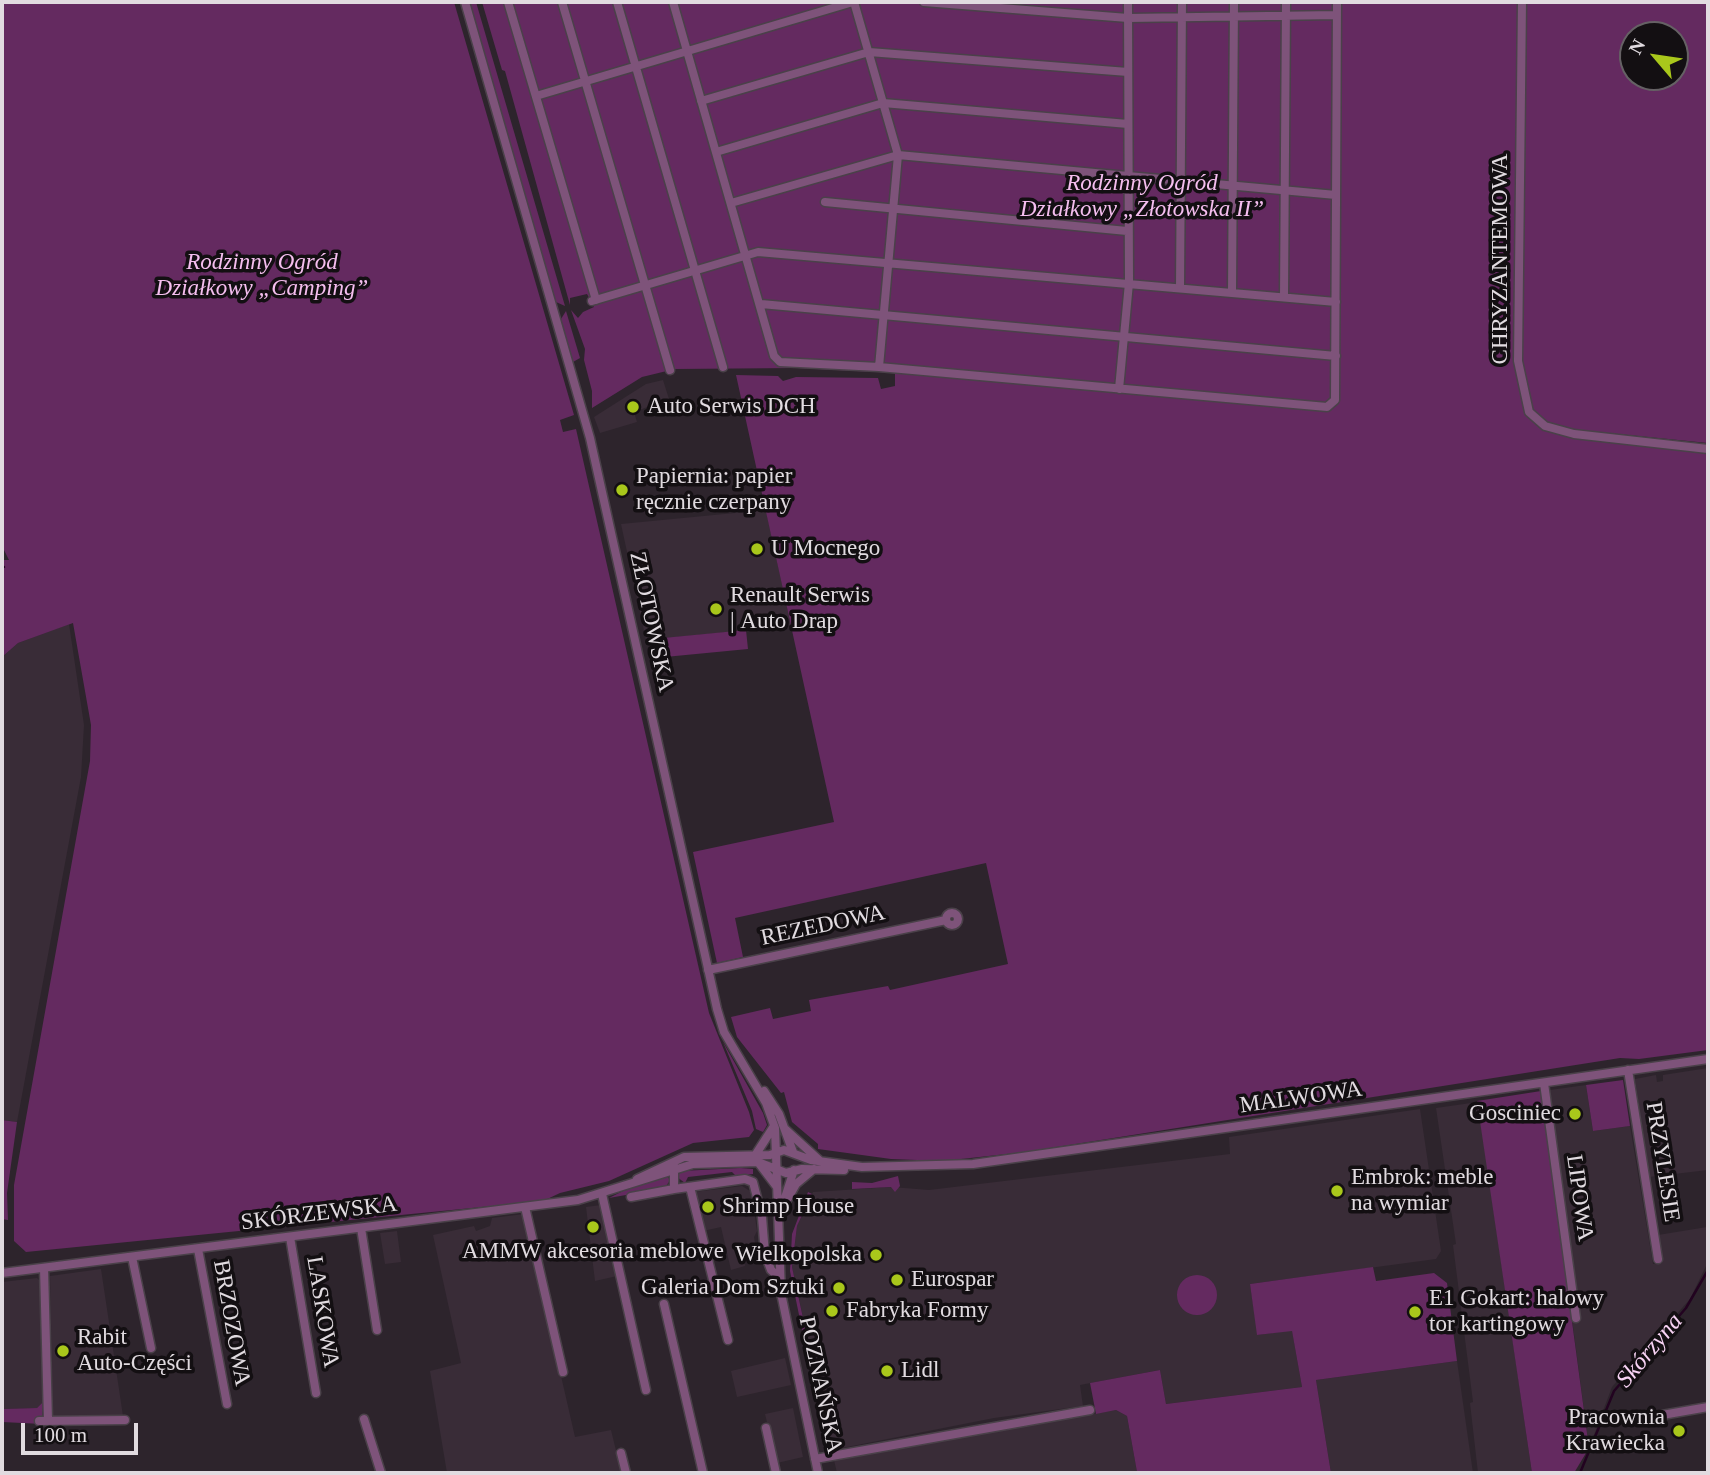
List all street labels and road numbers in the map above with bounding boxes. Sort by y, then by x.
street label: CHRYZANTEMOWA [1487,154,1515,364]
street label: ZŁOTOWSKA [623,549,679,695]
street label: REZEDOWA [758,899,888,953]
street label: MALWOWA [1238,1076,1364,1120]
street label: PRZYLESIE [1639,1100,1685,1224]
street label: LIPOWA [1559,1153,1599,1243]
street label: SKÓRZEWSKA [239,1191,399,1237]
street label: LASKOWA [300,1254,344,1370]
street label: BRZOZOWA [206,1258,256,1388]
street label: POZNAŃSKA [792,1314,848,1456]

